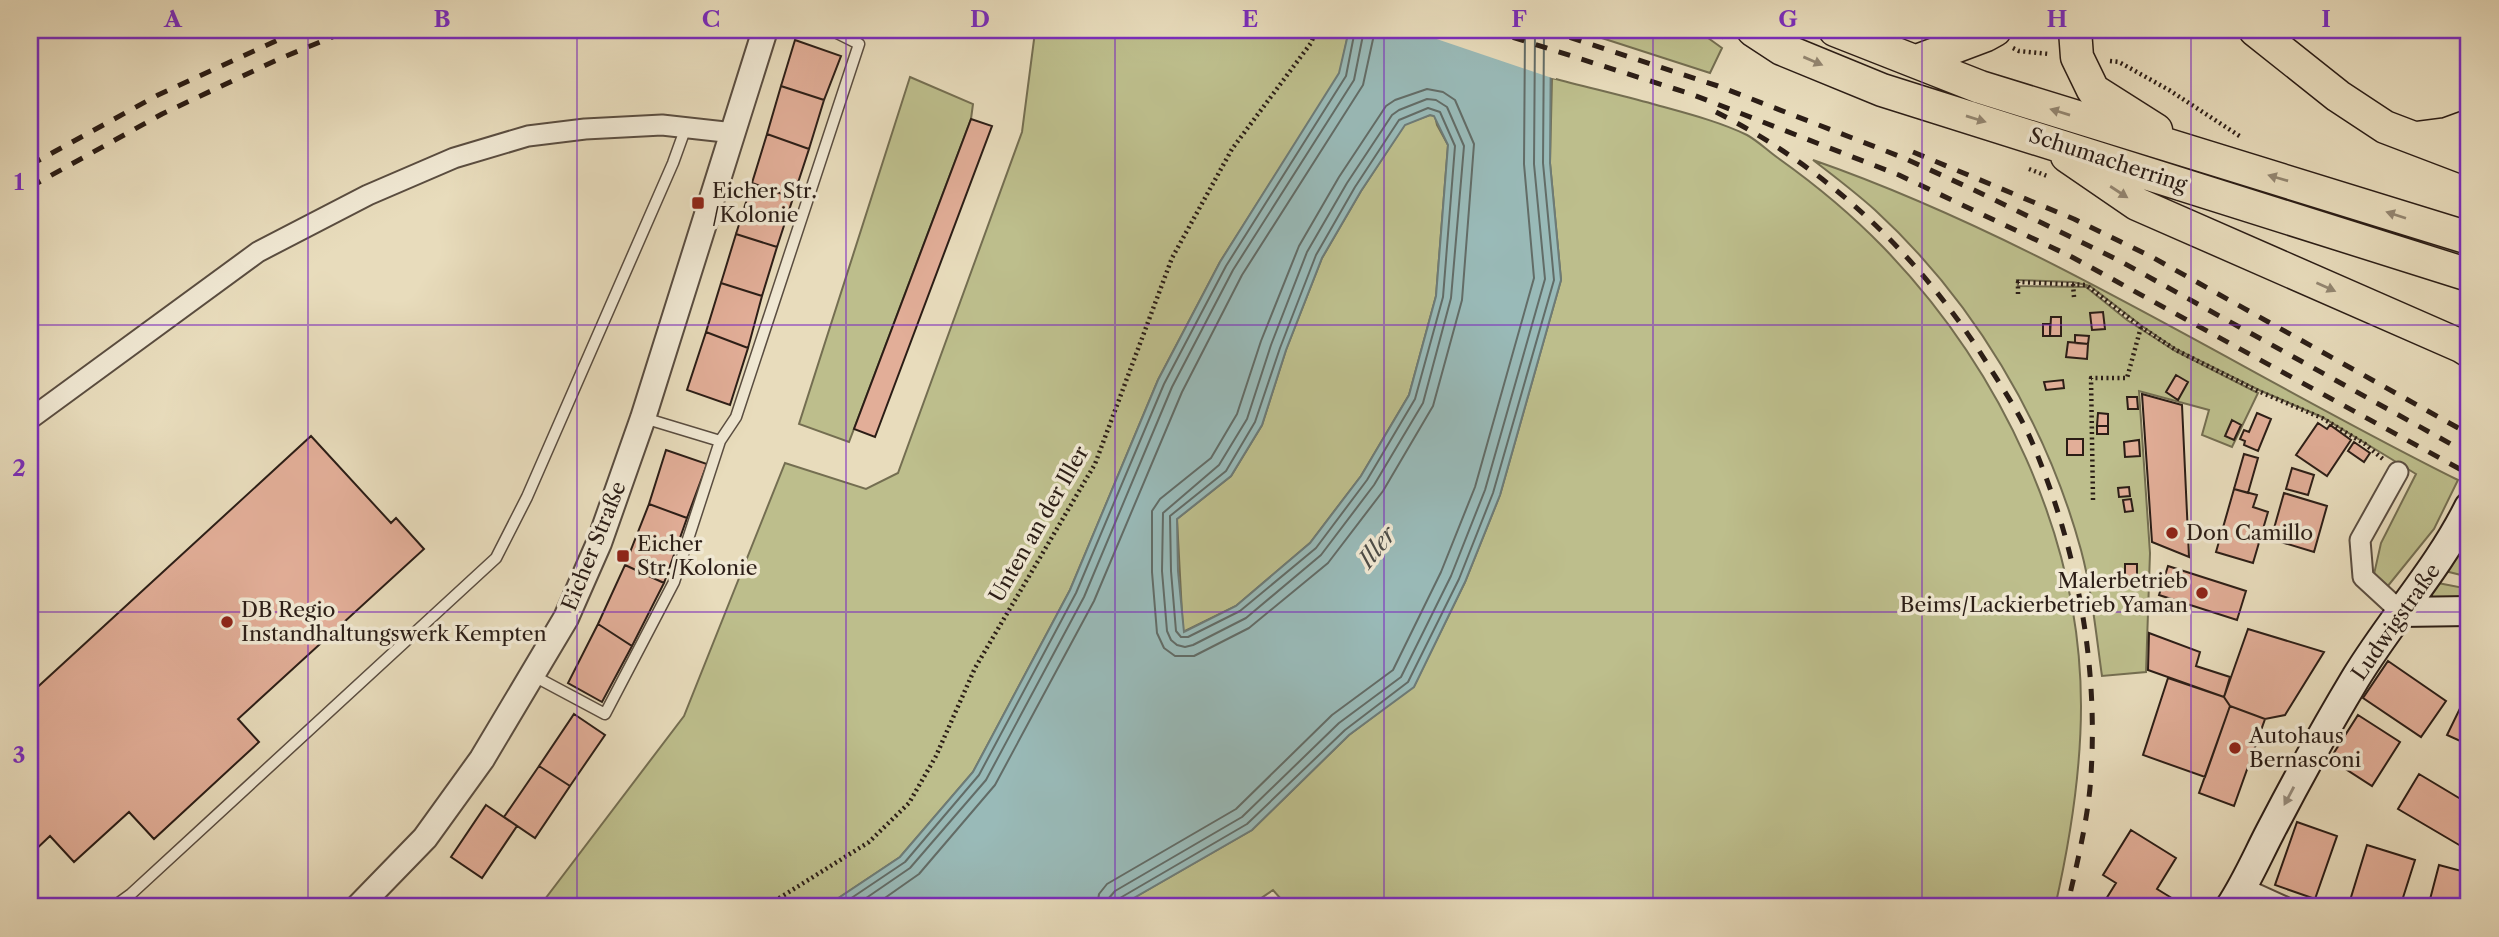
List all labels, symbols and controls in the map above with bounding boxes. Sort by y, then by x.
text: A [163,5,183,33]
text: B [433,5,451,33]
text: C [702,5,720,33]
text: D [970,5,990,33]
text: E [1242,5,1258,33]
text: F [1511,5,1527,33]
text: G [1778,5,1798,33]
text: H [2047,5,2068,33]
text: I [2321,5,2331,33]
one-way arrow [1803,56,1824,67]
one-way arrow [2049,106,2070,116]
one-way arrow [1966,114,1987,124]
street label: Schumacherring [2026,122,2191,197]
text: 1 [14,168,25,196]
one-way arrow [2267,173,2288,183]
place label: Eicher Str. /Kolonie [712,178,817,227]
one-way arrow [2109,186,2129,199]
marker: Eicher Str. /Kolonie [690,195,706,211]
one-way arrow [2386,209,2407,219]
one-way arrow [2315,282,2336,293]
street label: Unten an der Iller [984,441,1093,606]
text: 2 [12,454,26,482]
street label: Eicher Straße [556,478,631,614]
water label: Iller [1351,520,1403,575]
place label: Don Camillo [2186,520,2313,545]
marker: Don Camillo [2164,525,2180,541]
place label: Eicher Str./Kolonie [637,531,757,580]
marker: Eicher Str./Kolonie [615,548,631,564]
street label: Ludwigstraße [2346,559,2445,685]
place label: Malerbetrieb Beims/Lackierbetrieb Yaman [1900,568,2188,617]
marker: Malerbetrieb Beims/Lackierbetrieb Yaman [2194,585,2210,601]
place label: DB Regio Instandhaltungswerk Kempten [241,597,547,646]
marker: DB Regio Instandhaltungswerk Kempten [219,614,235,630]
place label: Autohaus Bernasconi [2248,723,2361,772]
marker: Autohaus Bernasconi [2227,740,2243,756]
text: 3 [13,741,26,769]
one-way arrow [2283,786,2295,806]

